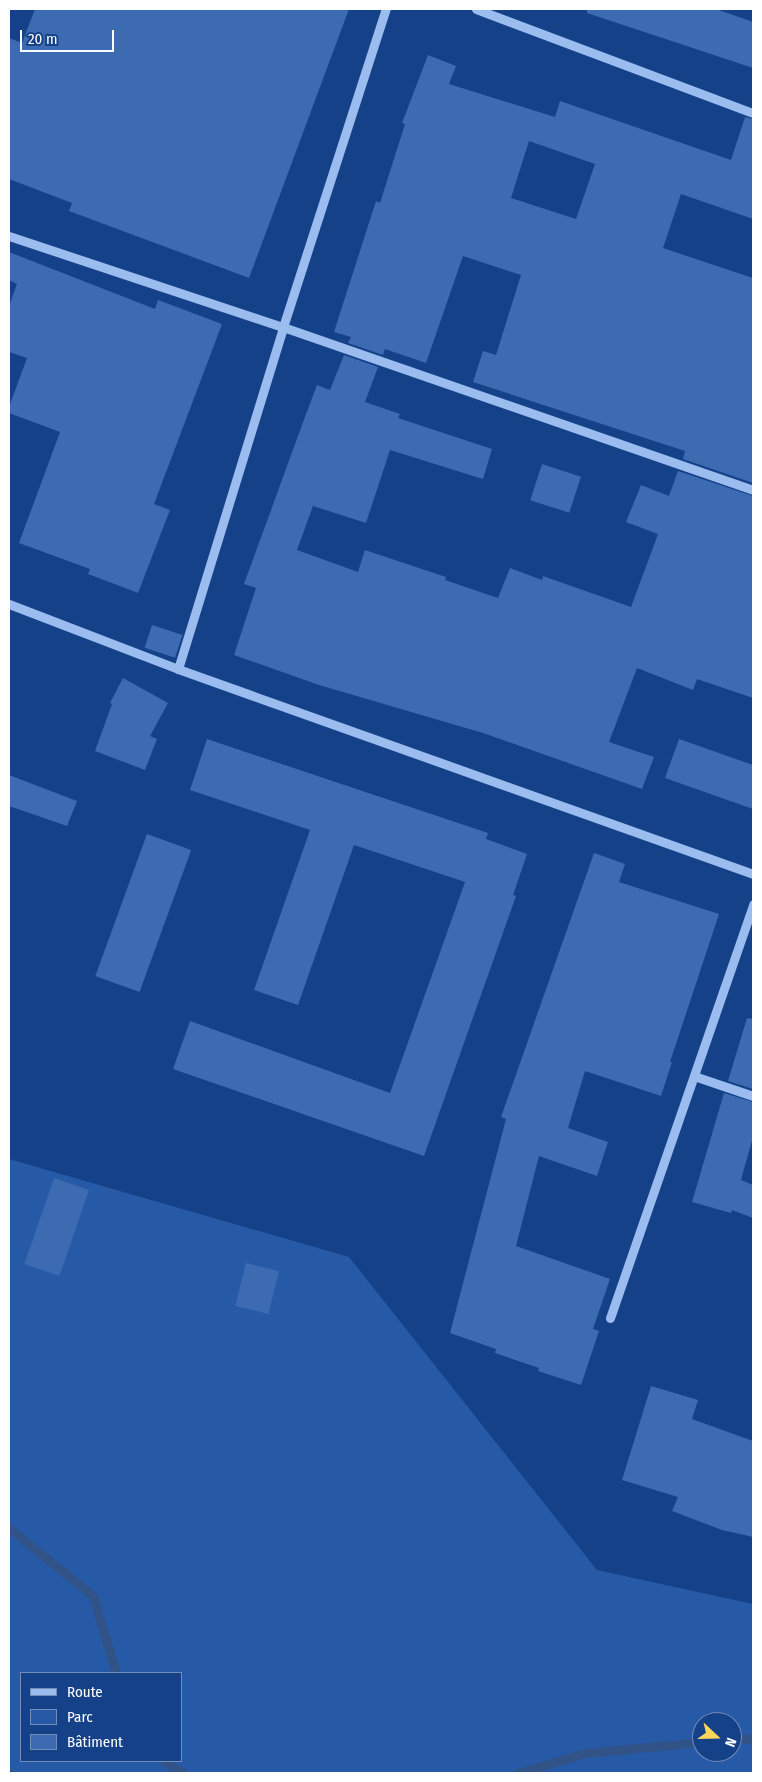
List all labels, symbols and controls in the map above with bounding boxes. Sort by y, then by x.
scale bar [22,20,116,52]
text: 20 m [28,30,58,48]
legend [20,1672,182,1762]
text: Route [67,1683,103,1701]
text: Parc [67,1708,93,1726]
north arrow [692,1712,742,1762]
text: Bâtiment [67,1733,123,1751]
text: N [721,1735,740,1749]

